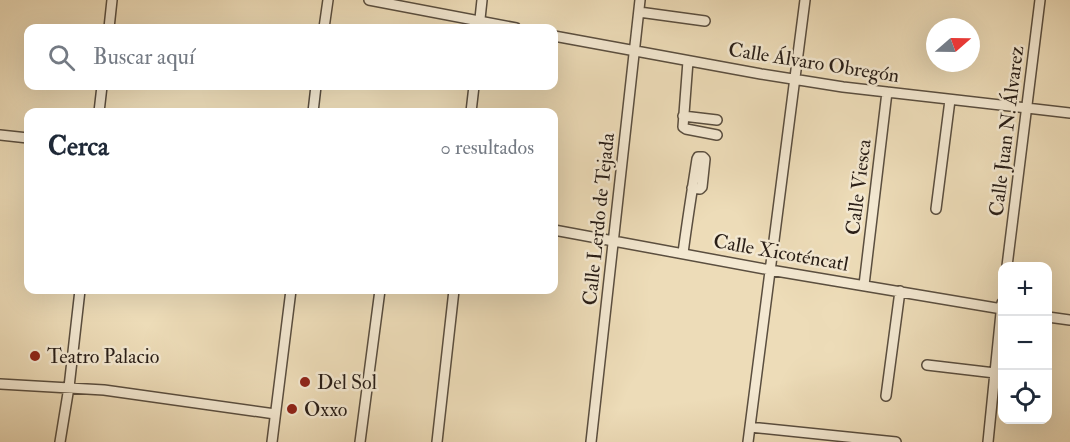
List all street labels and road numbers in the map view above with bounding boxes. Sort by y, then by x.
street label: Calle Álvaro Obregón [727,36,901,88]
street label: Calle Juan N. Álvarez [983,44,1029,218]
street label: Calle Lerdo de Tejada [577,131,620,307]
street label: Calle Viesca [840,137,877,236]
street label: Calle Xicoténcatl [711,228,850,277]

